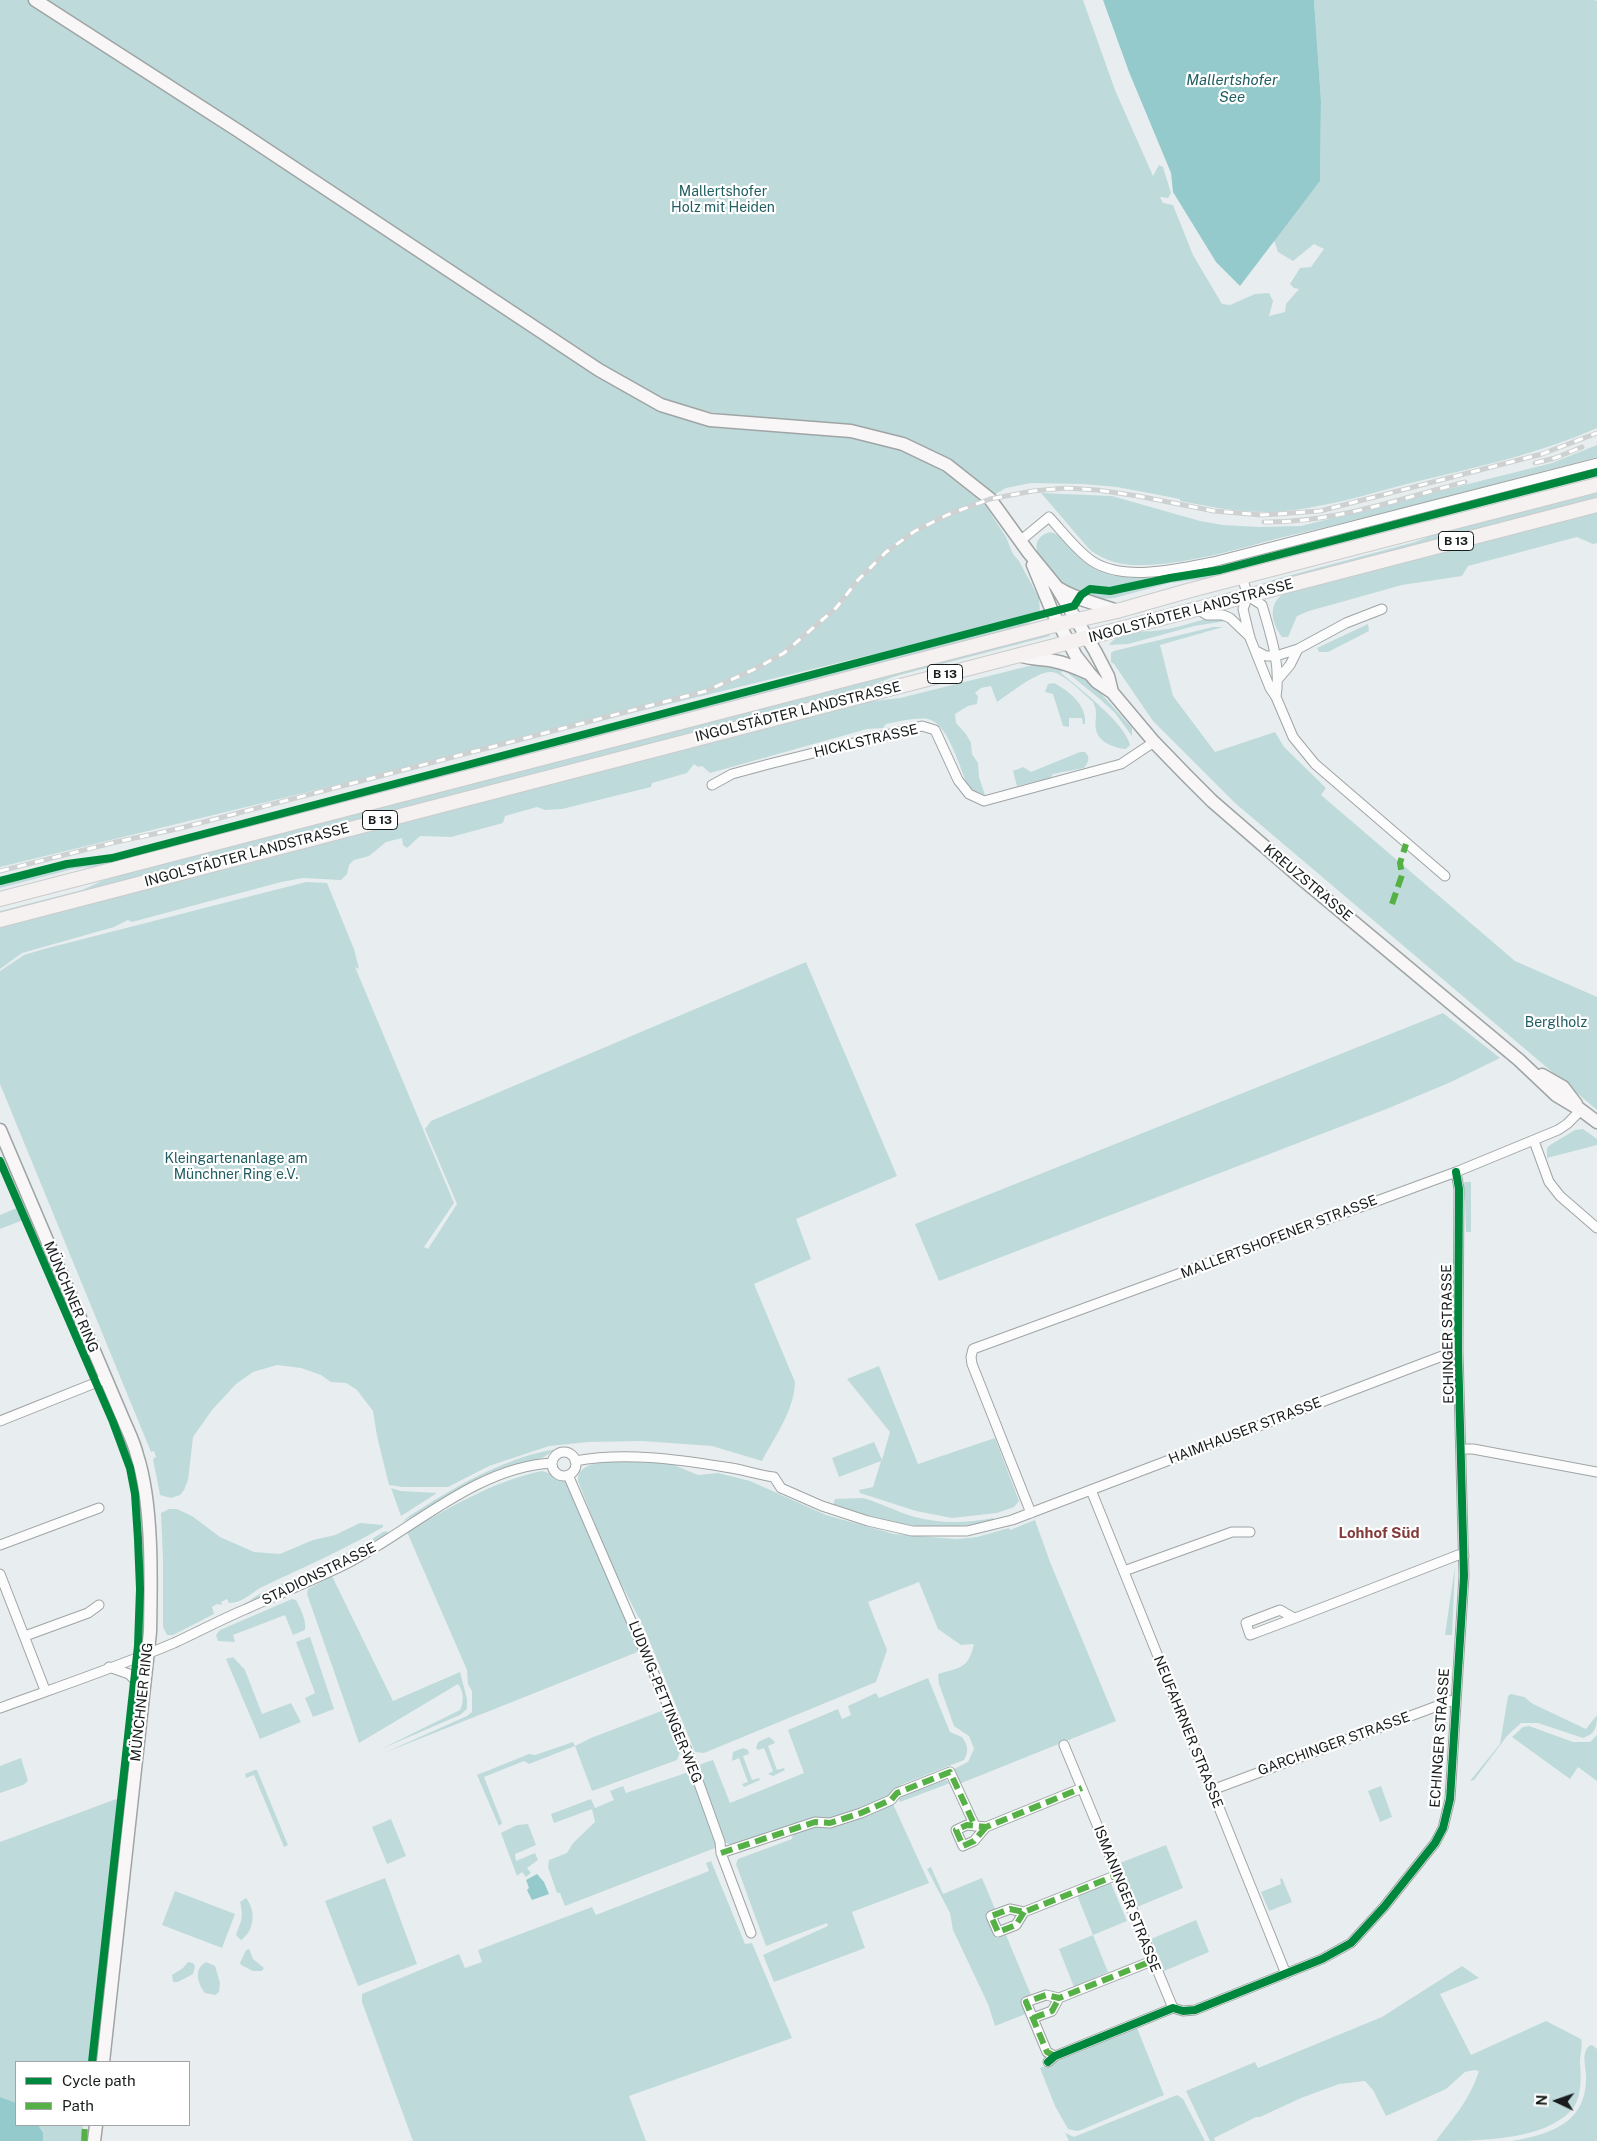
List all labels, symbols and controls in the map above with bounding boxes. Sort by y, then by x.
water label: Mallertshofer See [1186,71,1278,106]
park label: Mallertshofer Holz mit Heiden [671,184,775,216]
road number: B 13 [1438,532,1474,550]
street label: INGOLSTÄDTER LANDSTRASSE [1087,576,1295,646]
road number: B 13 [928,664,962,684]
street label: INGOLSTÄDTER LANDSTRASSE [693,678,903,746]
street label: HICKLSTRASSE [812,721,920,761]
road number: B 13 [362,810,398,830]
street label: INGOLSTÄDTER LANDSTRASSE [143,820,351,890]
street label: KREUZSTRASSE [1260,841,1356,925]
park label: Berglholz [1525,1015,1587,1031]
park label: Kleingartenanlage am Münchner Ring e.V. [164,1151,308,1184]
street label: MALLERTSHOFENER STRASSE [1179,1192,1379,1282]
street label: MÜNCHNER RING [40,1239,102,1355]
street label: ECHINGER STRASSE [1438,1264,1458,1404]
street label: HAIMHAUSER STRASSE [1166,1394,1324,1468]
district label: Lohhof Süd [1338,1524,1420,1542]
street label: STADIONSTRASSE [259,1539,379,1609]
street label: LUDWIG-PETTINGER-WEG [625,1618,705,1786]
street label: MÜNCHNER RING [127,1642,157,1762]
street label: NEUFAHRNER STRASSE [1150,1653,1226,1811]
street label: ECHINGER STRASSE [1427,1668,1453,1808]
street label: GARCHINGER STRASSE [1256,1709,1412,1779]
street label: ISMANINGER STRASSE [1090,1823,1164,1975]
legend [15,2061,190,2126]
text: Cycle path [62,2072,136,2089]
north arrow [1532,2076,1582,2126]
text: N [1534,2094,1550,2106]
text: Path [62,2097,94,2114]

